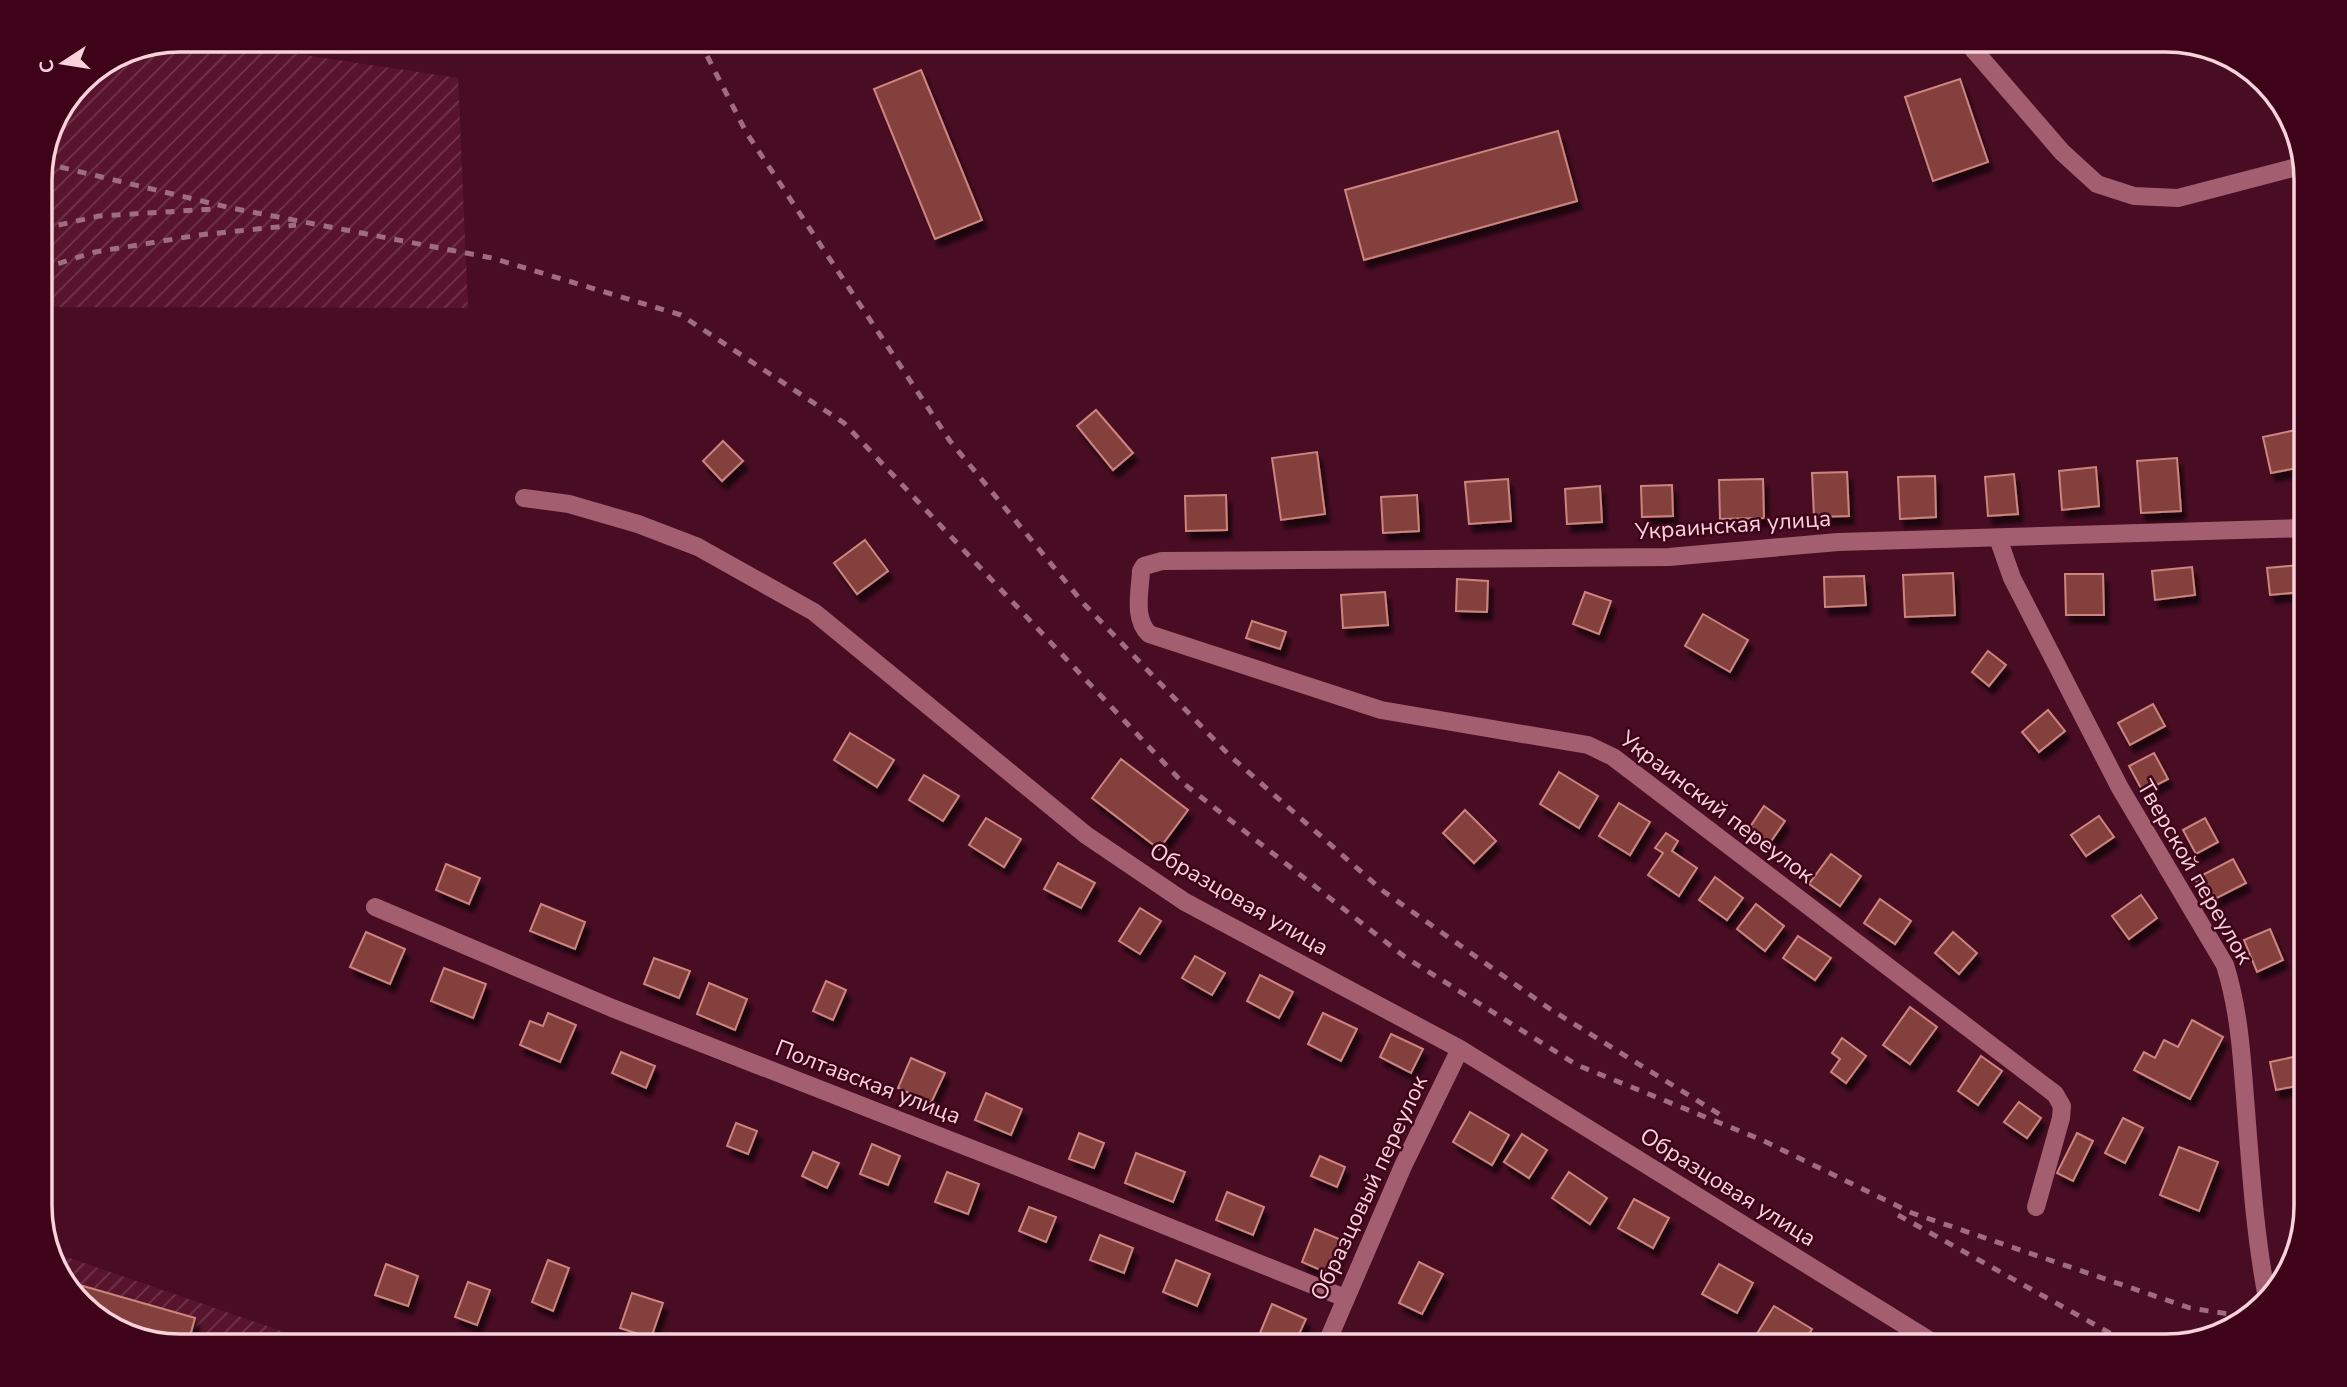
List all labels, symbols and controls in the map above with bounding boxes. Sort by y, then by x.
north arrow [28,28,98,98]
text: С [33,57,61,75]
street label: Украинская улица [1633,503,1832,547]
street label: Украинский переулок [1613,723,1821,891]
street label: Тверской переулок [2130,774,2261,970]
street label: Образцовая улица [1144,835,1334,963]
street label: Полтавская улица [771,1032,965,1132]
street label: Образцовый переулок [1303,1070,1435,1306]
street label: Образцовая улица [1634,1120,1822,1254]

